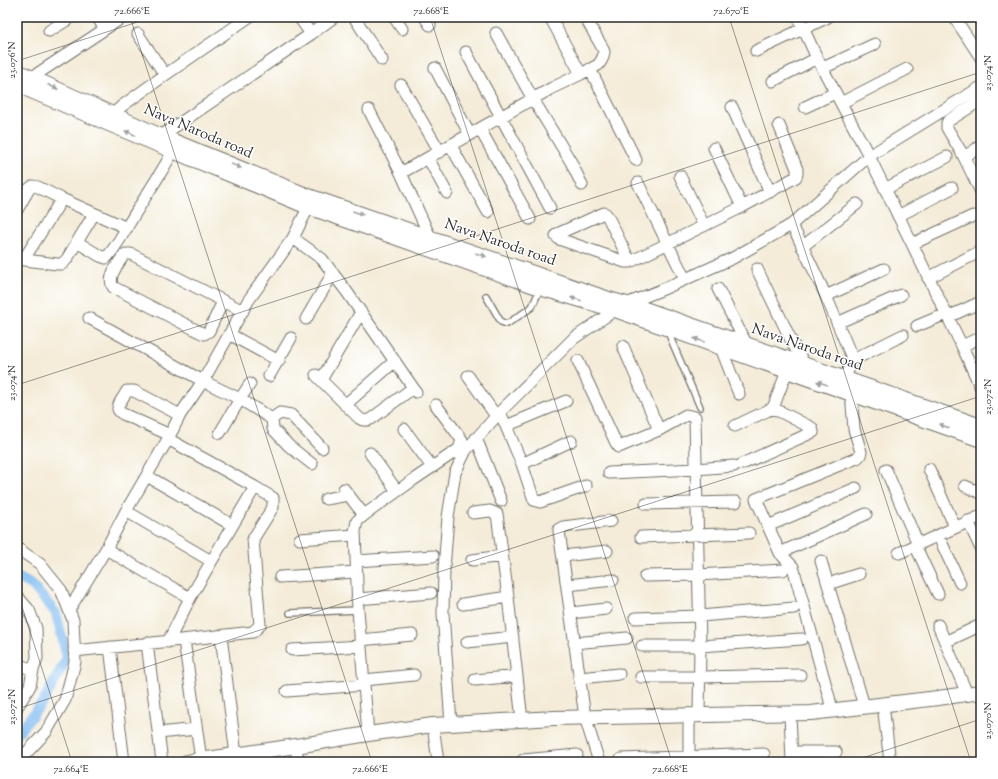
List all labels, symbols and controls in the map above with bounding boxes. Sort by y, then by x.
text: 72.666°E [114,4,150,19]
text: 72.668°E [413,4,449,19]
text: 72.670°E [713,4,749,19]
text: 23.076°N [5,42,20,78]
text: 23.074°N [981,55,996,91]
one-way arrow [47,84,58,90]
street label: Nava Naroda road [140,100,256,165]
one-way arrow [124,130,136,136]
one-way arrow [231,164,243,170]
one-way arrow [352,210,364,216]
street label: Nava Naroda road [441,214,559,272]
one-way arrow [475,252,487,258]
one-way arrow [569,296,581,302]
street label: Nava Naroda road [748,319,866,377]
one-way arrow [693,337,705,343]
text: 23.074°N [5,365,20,401]
text: 23.072°N [981,379,996,415]
one-way arrow [815,380,827,386]
one-way arrow [938,423,950,429]
text: 23.072°N [5,689,20,725]
text: 23.070°N [981,703,996,739]
text: 72.664°E [53,762,89,777]
text: 72.666°E [352,762,388,777]
text: 72.668°E [652,762,688,777]

